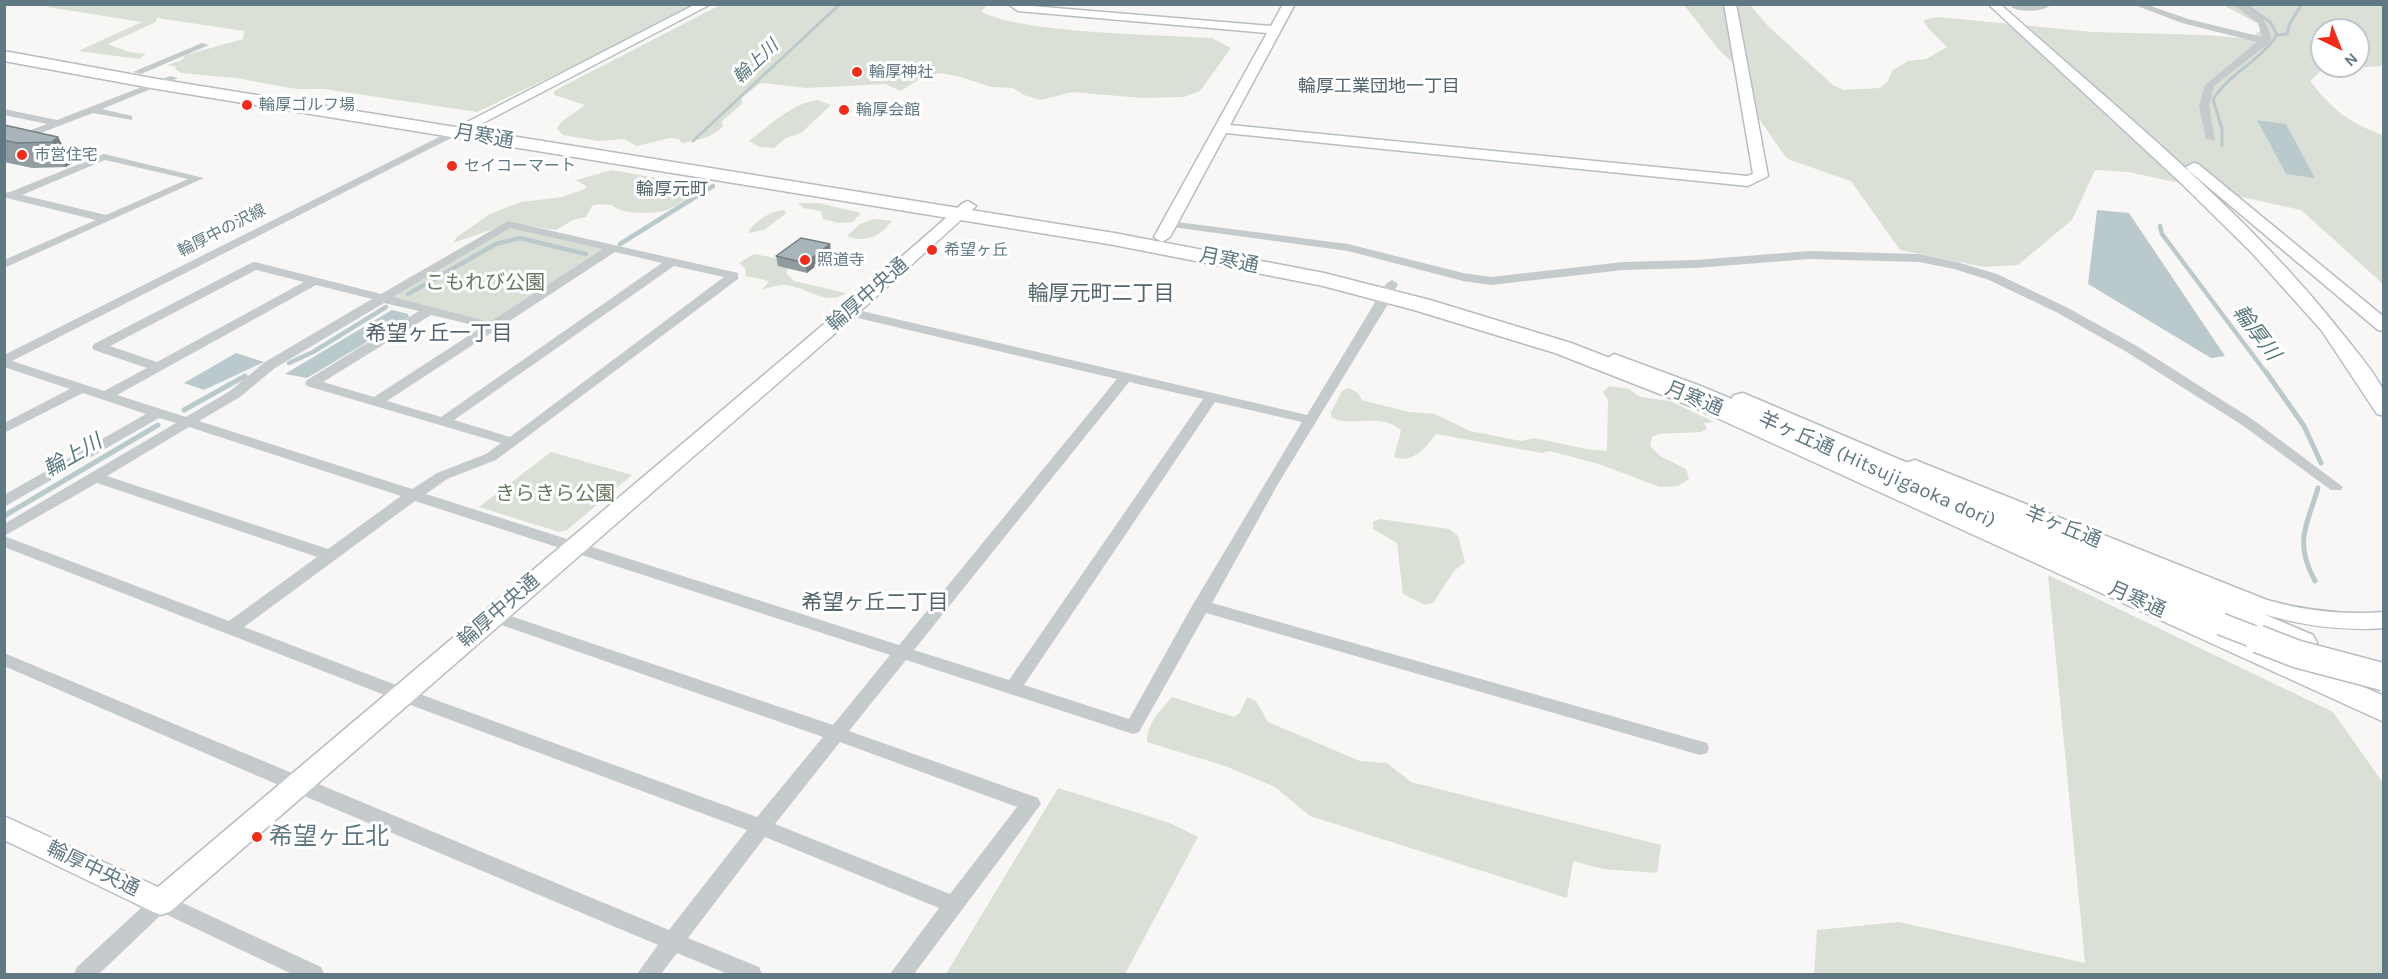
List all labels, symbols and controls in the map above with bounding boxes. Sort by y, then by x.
north arrow [2310,18,2370,78]
water label: 輪上川 [729,36,783,88]
text: N [2341,49,2362,71]
place label: 輪厚神社 [869,62,933,82]
marker: 輪厚神社 [850,65,864,79]
district label: 輪厚工業団地一丁目 [1298,76,1460,98]
place label: 輪厚ゴルフ場 [259,95,355,115]
marker: 輪厚ゴルフ場 [240,98,254,112]
place label: 輪厚会館 [856,100,920,120]
marker: 輪厚会館 [837,103,851,117]
street label: 月寒通 [452,120,516,154]
place label: 市営住宅 [34,145,98,165]
marker: 市営住宅 [15,148,29,162]
place label: セイコーマート [464,156,576,176]
marker: セイコーマート [445,159,459,173]
district label: 輪厚元町 [636,179,708,201]
street label: 輪厚中の沢線 [175,201,269,261]
place label: 希望ヶ丘 [944,240,1008,260]
marker: 希望ヶ丘 [925,243,939,257]
street label: 月寒通 [1197,243,1261,279]
place label: 照道寺 [817,250,865,270]
marker: 照道寺 [798,253,812,267]
street label: 輪厚中央通 [822,253,914,337]
park label: こもれび公園 [425,271,545,295]
district label: 輪厚元町二丁目 [1028,281,1174,307]
water label: 輪厚川 [2227,300,2285,366]
district label: 希望ヶ丘一丁目 [366,321,512,347]
street label: 月寒通 [1662,377,1726,421]
street label: 羊ヶ丘通 (Hitsujigaoka dori) [1755,407,1999,533]
water label: 輪上川 [39,429,107,483]
park label: きらきら公園 [495,482,615,506]
street label: 羊ヶ丘通 [2021,501,2105,553]
street label: 輪厚中央通 [453,569,545,653]
street label: 月寒通 [2105,577,2169,623]
district label: 希望ヶ丘二丁目 [802,590,948,616]
place label: 希望ヶ丘北 [269,823,389,851]
marker: 希望ヶ丘北 [250,830,264,844]
street label: 輪厚中央通 [43,836,143,902]

